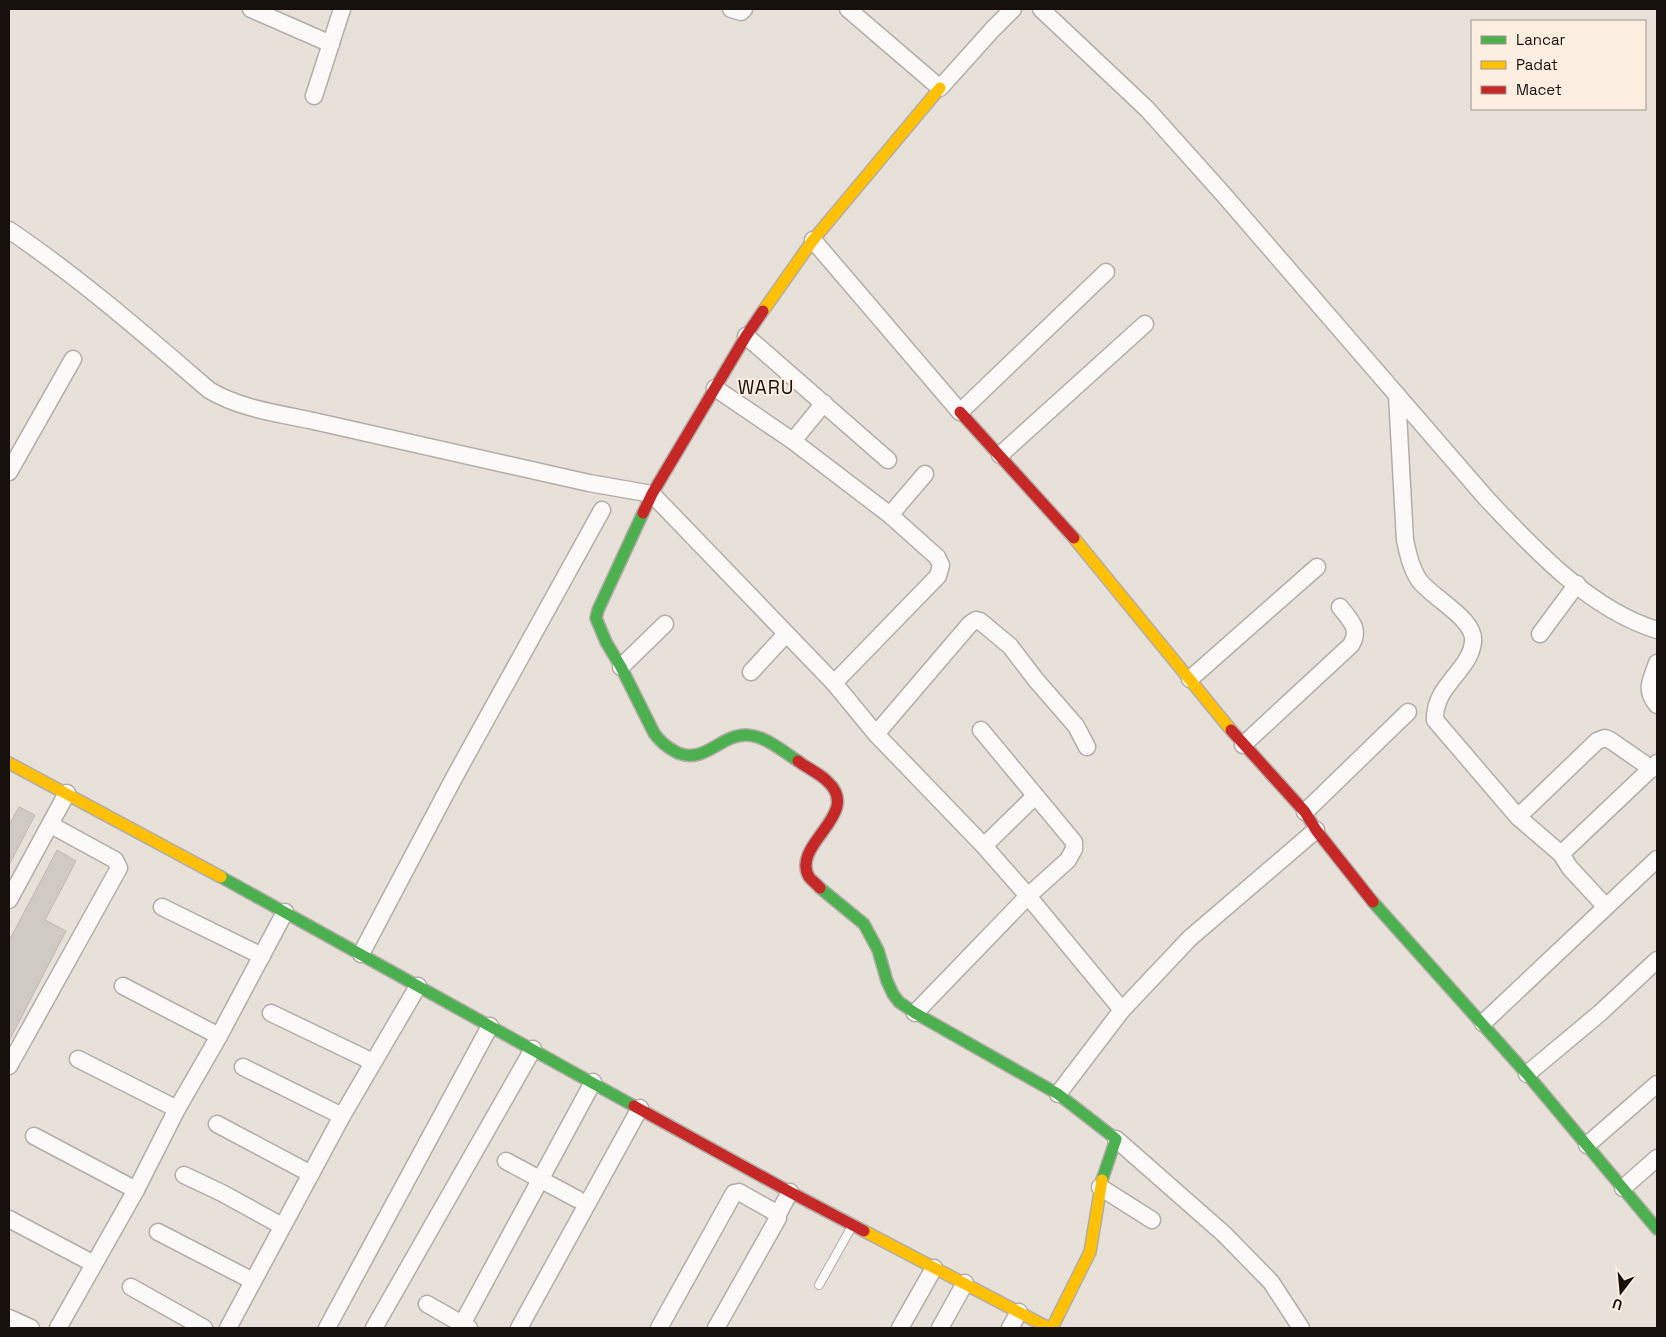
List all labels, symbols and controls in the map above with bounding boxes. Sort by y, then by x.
legend [1471,20,1646,110]
text: Lancar [1516,30,1566,49]
text: Padat [1516,55,1558,74]
text: Macet [1516,80,1562,99]
district label: WARU [738,375,794,400]
north arrow [1596,1267,1646,1317]
text: U [1610,1295,1624,1314]

